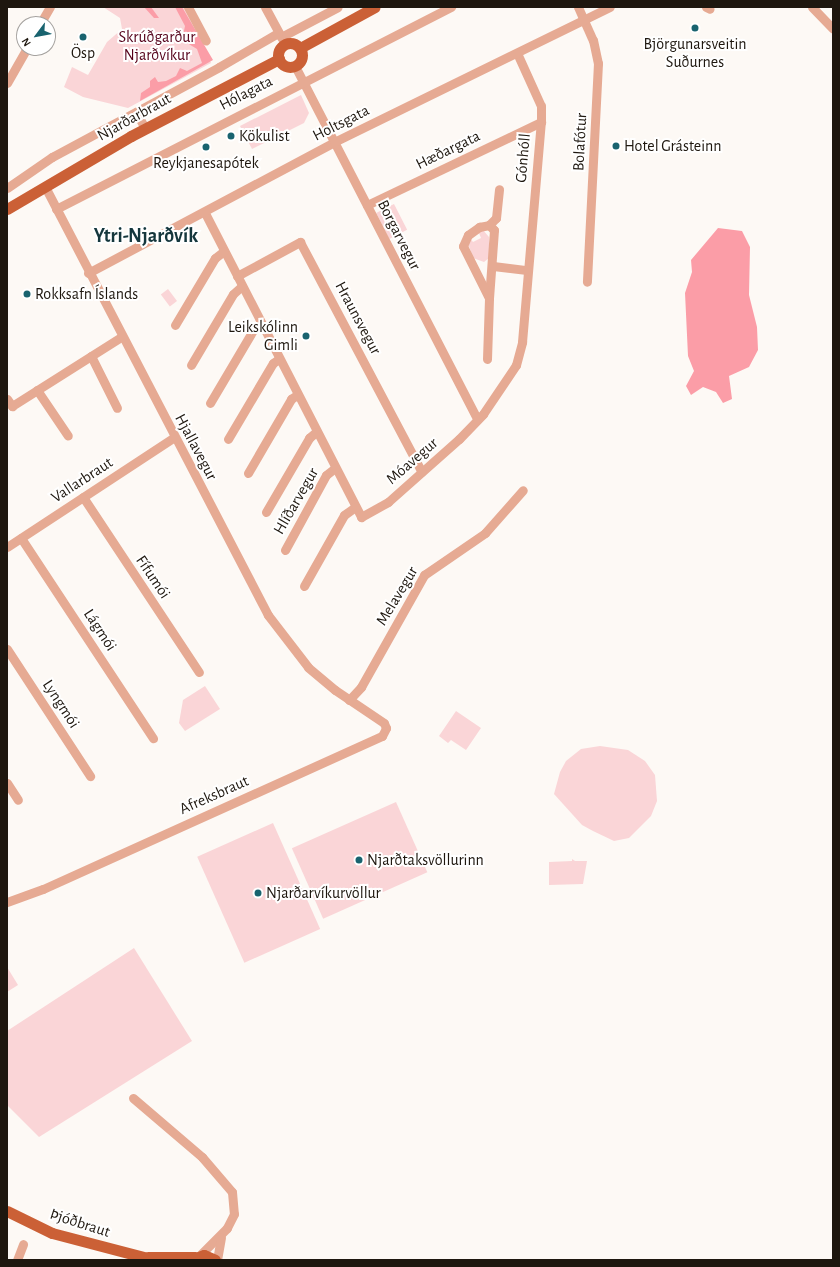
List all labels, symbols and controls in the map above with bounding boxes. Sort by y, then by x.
north arrow [16,16,56,56]
marker: Björgunarsveitin Suðurnes [690,23,700,33]
park label: Skrúðgarður Njarðvíkur [119,27,195,65]
marker: Ösp [78,32,88,42]
place label: Björgunarsveitin Suðurnes [643,34,747,72]
text: N [20,36,33,48]
place label: Ösp [71,43,95,63]
street label: Hólagata [216,71,276,115]
street label: Njarðarbraut [94,89,174,145]
street label: Holtsgata [309,101,373,145]
street label: Bolafótur [569,112,591,172]
place label: Kökulist [239,126,290,146]
street label: Hæðargata [413,126,483,174]
marker: Kökulist [226,131,236,141]
street label: Gónhóll [511,133,535,183]
place label: Hotel Grásteinn [624,136,721,156]
marker: Hotel Grásteinn [611,141,621,151]
marker: Reykjanesapótek [201,142,211,152]
place label: Reykjanesapótek [153,153,259,173]
street label: Borgarvegur [373,197,425,273]
district label: Ytri-Njarðvík [94,224,198,248]
street label: Hraunsvegur [331,278,385,358]
place label: Rokksafn Íslands [35,284,138,304]
marker: Rokksafn Íslands [22,289,32,299]
place label: Leikskólinn Gimli [228,317,298,355]
marker: Leikskólinn Gimli [301,331,311,341]
street label: Hjallavegur [171,411,221,483]
street label: Móavegur [382,433,442,489]
street label: Vallarbraut [48,453,116,507]
street label: Hlíðarvegur [269,464,323,538]
street label: Fífumói [132,552,174,602]
street label: Melavegur [372,563,422,629]
street label: Lágmói [79,605,121,655]
street label: Lyngmói [38,676,84,732]
street label: Afreksbraut [176,771,252,819]
place label: Njarðtaksvöllurinn [367,850,484,870]
marker: Njarðtaksvöllurinn [354,855,364,865]
place label: Njarðarvíkurvöllur [266,883,381,903]
marker: Njarðarvíkurvöllur [253,888,263,898]
street label: Þjóðbraut [48,1204,112,1242]

